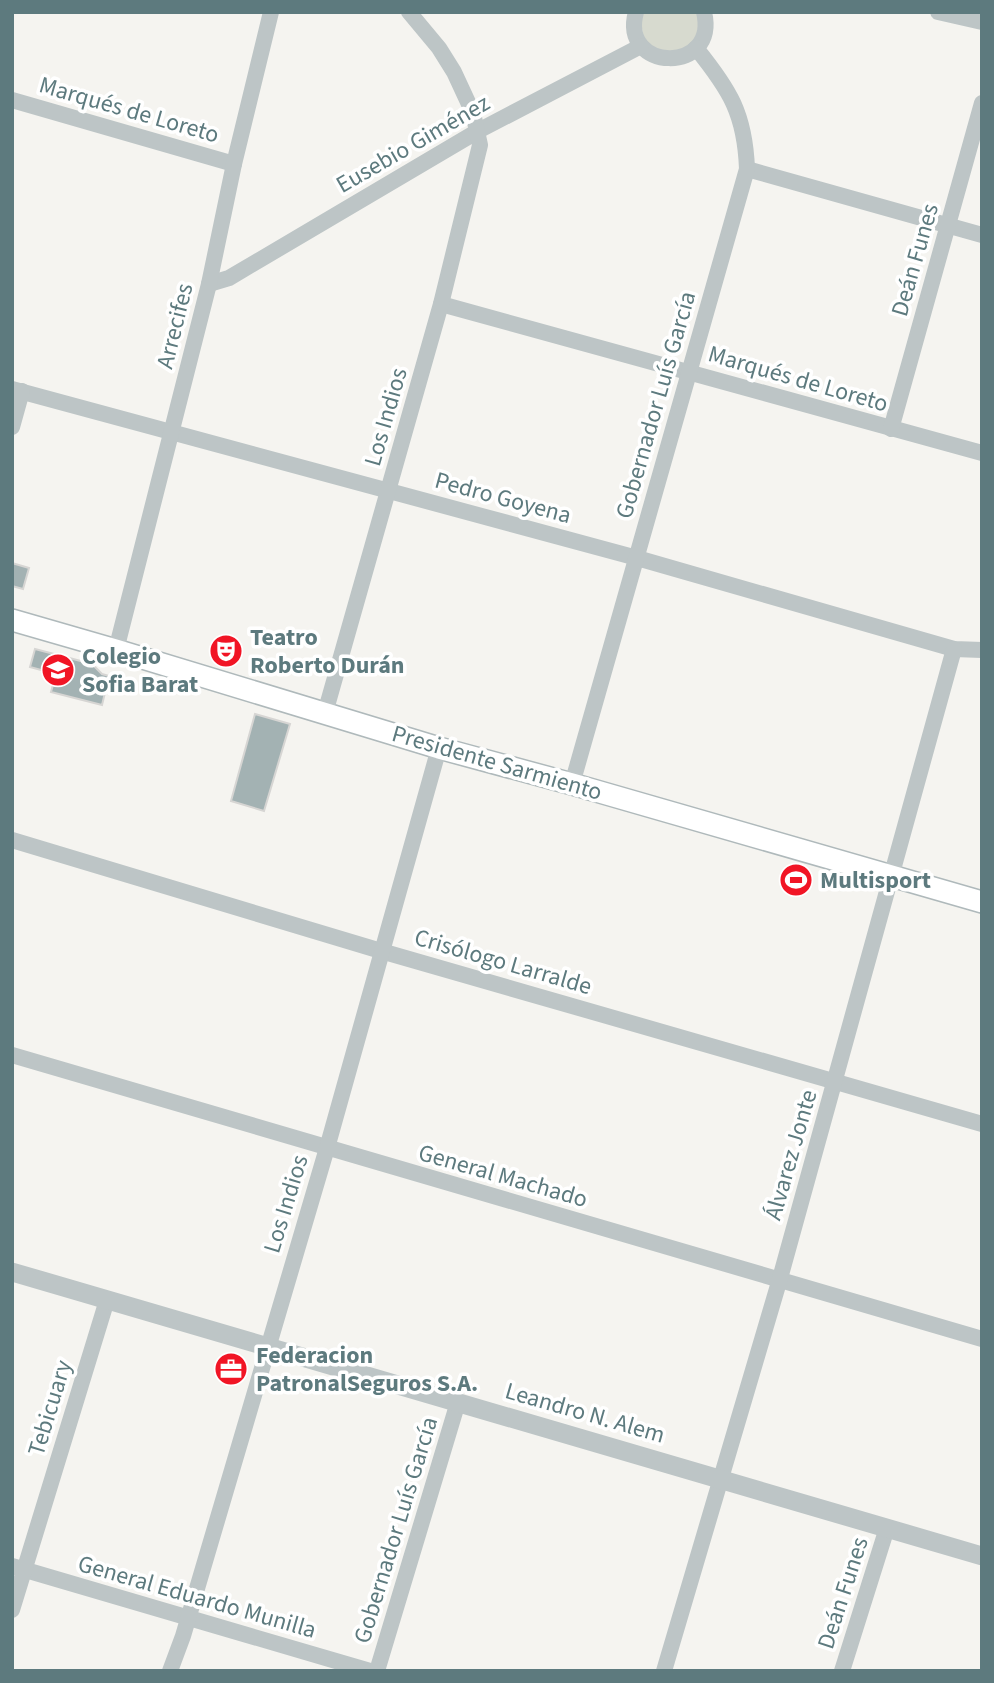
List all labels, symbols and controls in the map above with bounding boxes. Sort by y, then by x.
street label: Marqués de Loreto [35,68,223,152]
street label: Eusebio Giménez [330,86,496,202]
street label: Deán Funes [882,199,948,321]
street label: Arrecifes [148,280,202,372]
street label: Gobernador Luís García [607,287,705,523]
street label: Marqués de Loreto [704,337,892,421]
street label: Los Indios [355,364,417,470]
street label: Pedro Goyena [431,463,575,533]
place label: Teatro Roberto Durán [250,620,405,683]
theatre icon: Teatro Roberto Durán [207,632,245,670]
place label: Colegio Sofia Barat [82,639,198,702]
school or university icon: Colegio Sofia Barat [39,651,77,689]
street label: Presidente Sarmiento [388,716,606,810]
sports icon: Multisport [777,861,815,899]
place label: Multisport [820,863,931,898]
street label: Crisólogo Larralde [410,920,596,1004]
street label: Álvarez Jonte [756,1086,826,1224]
street label: General Machado [414,1135,592,1217]
street label: Los Indios [255,1151,317,1257]
place label: Federacion PatronalSeguros S.A. [256,1338,478,1401]
office icon: Federacion PatronalSeguros S.A. [212,1350,250,1388]
street label: Tebicuary [19,1356,81,1460]
street label: Leandro N. Alem [501,1373,669,1453]
street label: Gobernador Luís García [345,1412,447,1648]
street label: Deán Funes [808,1532,878,1654]
street label: General Eduardo Munilla [74,1546,320,1648]

